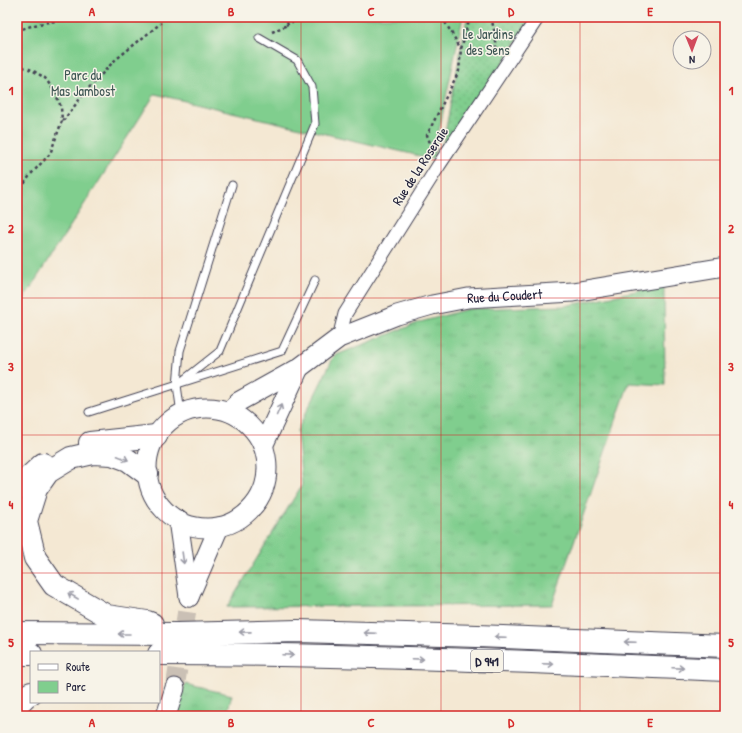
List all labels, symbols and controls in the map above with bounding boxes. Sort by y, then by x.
text: A [89,2,96,20]
text: B [228,2,235,20]
text: C [367,2,375,20]
text: D [508,2,515,20]
text: E [647,2,653,20]
park label: Le Jardins des Sens [463,24,513,59]
north arrow [672,30,712,70]
text: N [689,53,695,67]
park label: Parc du Mas Jambost [51,65,115,100]
text: 1 [9,81,14,99]
text: 1 [729,81,734,99]
street label: Rue de la Roseraie [387,122,452,209]
text: 2 [8,219,15,237]
text: 2 [728,219,735,237]
street label: Rue du Coudert [467,284,543,307]
text: 3 [8,357,14,375]
text: 3 [728,357,734,375]
one-way arrow [276,405,283,417]
one-way arrow [117,455,129,462]
text: 4 [9,495,14,513]
text: 4 [729,495,734,513]
one-way arrow [179,551,187,564]
one-way arrow [67,592,79,600]
one-way arrow [239,629,252,636]
one-way arrow [364,629,377,637]
one-way arrow [118,630,131,638]
text: 5 [8,633,14,651]
one-way arrow [494,633,507,641]
text: 5 [728,633,734,651]
one-way arrow [624,638,637,646]
road number: D 941 [471,650,503,672]
legend [30,651,160,703]
one-way arrow [281,652,294,659]
one-way arrow [411,655,424,663]
text: Route [66,658,90,675]
one-way arrow [541,660,554,667]
one-way arrow [671,665,684,672]
text: Parc [66,678,86,695]
text: A [89,713,96,731]
text: B [228,713,235,731]
text: C [367,713,375,731]
text: D [508,713,515,731]
text: E [647,713,653,731]

